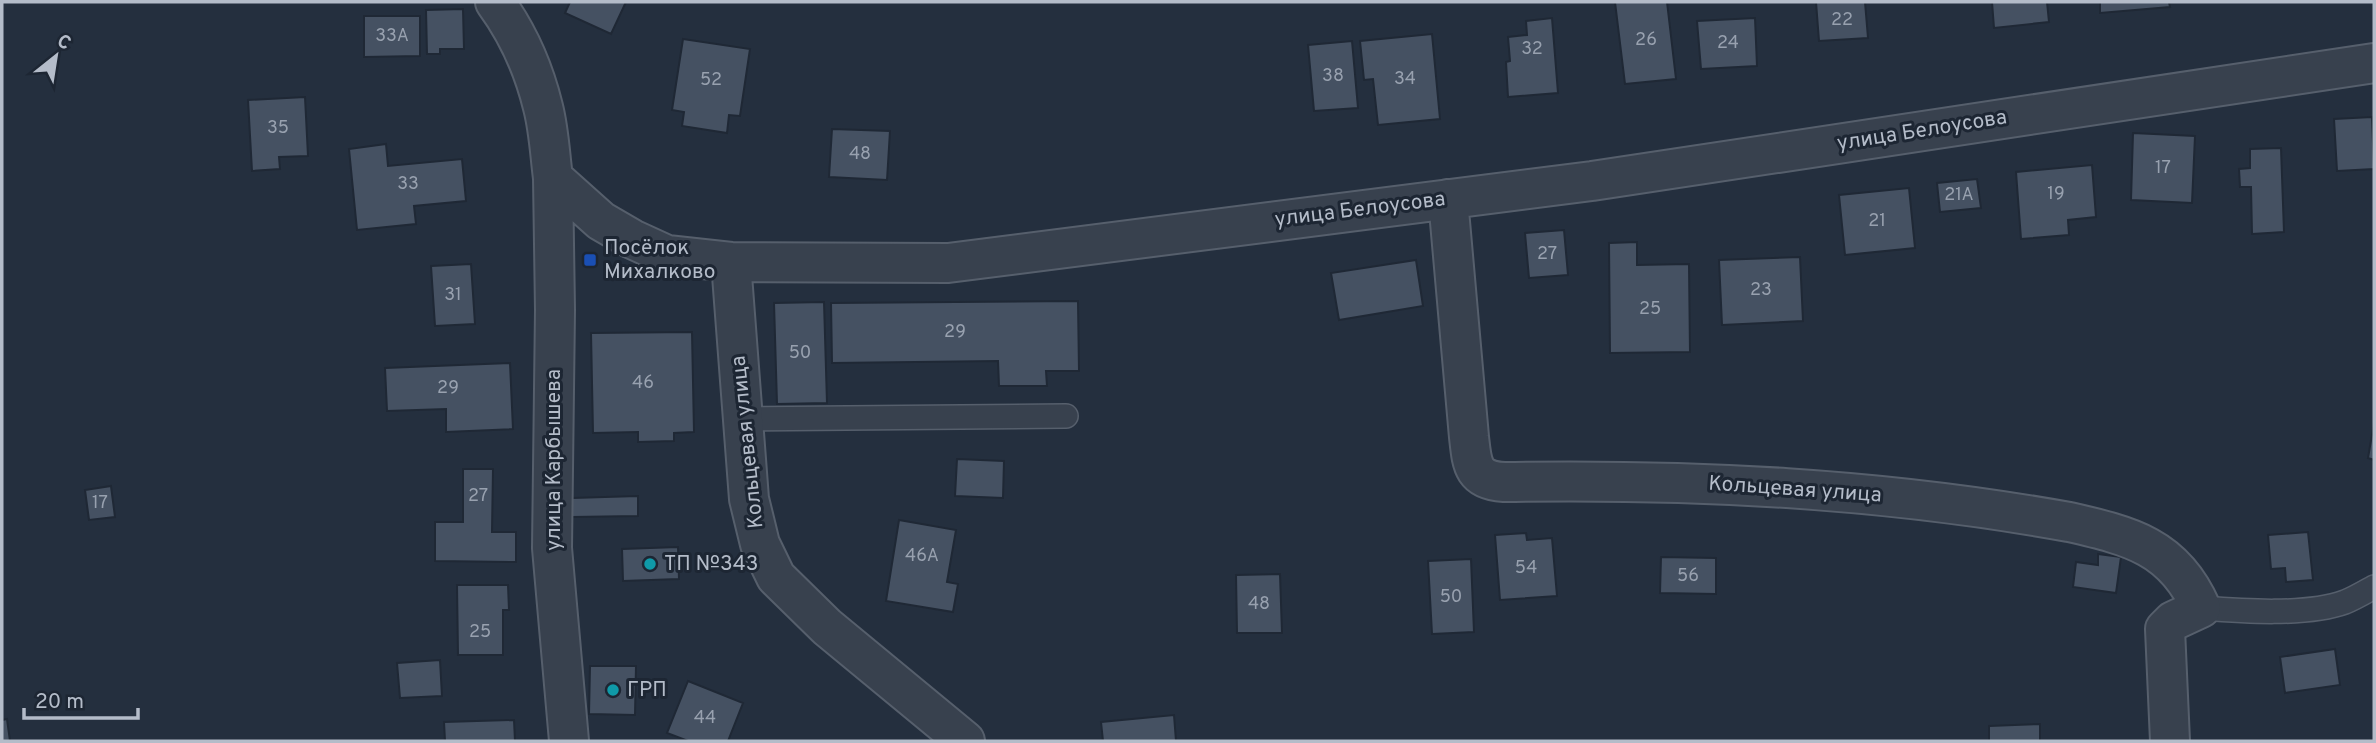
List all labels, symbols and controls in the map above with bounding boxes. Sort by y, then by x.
house number: 22 [1831,9,1853,32]
north arrow [21,21,91,91]
house number: 33А [375,25,409,48]
house number: 26 [1635,29,1657,52]
text: С [52,30,75,56]
house number: 24 [1717,32,1739,55]
house number: 32 [1521,38,1543,61]
house number: 38 [1322,65,1344,88]
house number: 34 [1394,68,1416,91]
house number: 52 [700,69,722,92]
street label: улица Белоусова [1835,104,2009,158]
house number: 35 [267,117,289,140]
house number: 48 [849,143,871,166]
house number: 17 [2155,157,2171,180]
house number: 33 [397,173,419,196]
house number: 19 [2047,183,2065,206]
house number: 21А [1944,184,1974,207]
street label: улица Белоусова [1273,186,1447,234]
house number: 21 [1868,210,1886,233]
place label: Посёлок Михалково [604,235,716,286]
house number: 27 [1537,243,1557,266]
marker: Посёлок Михалково [582,252,598,268]
house number: 23 [1750,279,1772,302]
house number: 31 [444,284,462,307]
house number: 25 [1639,298,1661,321]
house number: 29 [944,321,966,344]
house number: 50 [789,342,811,365]
street label: Кольцевая улица [726,354,770,530]
street label: улица Карбышева [541,369,568,551]
house number: 46 [632,372,654,395]
house number: 29 [437,377,459,400]
street label: Кольцевая улица [1707,470,1883,510]
house number: 27 [468,485,488,508]
house number: 17 [92,492,108,515]
house number: 46А [905,545,939,568]
place label: ТП №343 [664,551,758,578]
marker: ТП №343 [642,556,658,572]
house number: 54 [1515,557,1537,580]
house number: 56 [1677,565,1699,588]
house number: 50 [1440,586,1462,609]
house number: 48 [1248,593,1270,616]
house number: 25 [469,621,491,644]
scale bar [24,676,138,720]
place label: ГРП [627,677,667,704]
marker: ГРП [605,682,621,698]
text: 20 m [35,689,84,716]
house number: 44 [694,707,716,730]

